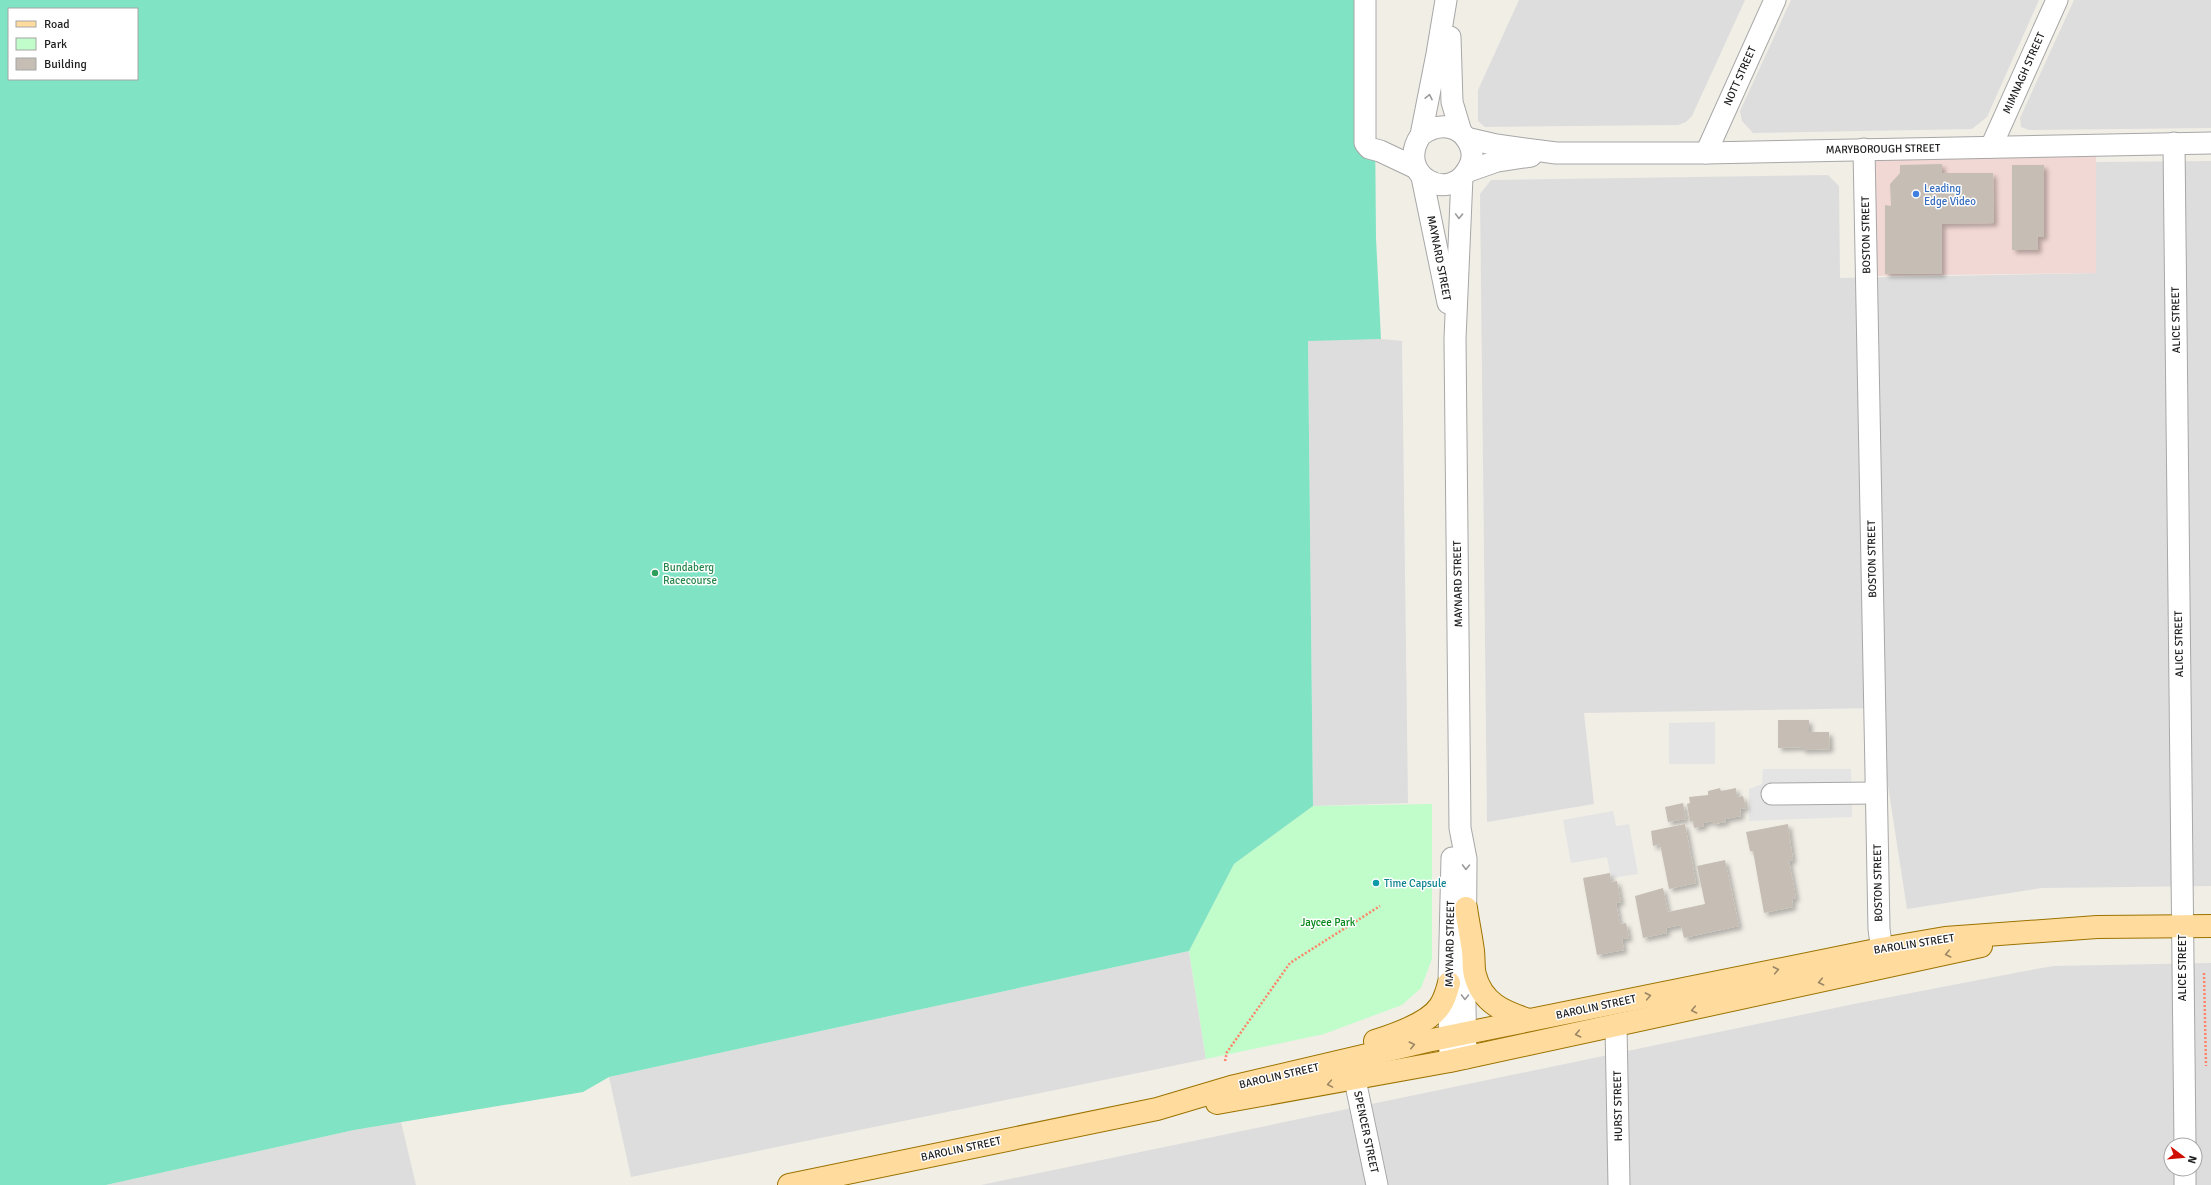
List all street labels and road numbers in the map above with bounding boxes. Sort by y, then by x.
street label: MIMNAGH STREET [2000,30,2048,116]
street label: NOTT STREET [1721,44,1759,108]
street label: MARYBOROUGH STREET [1825,141,1941,157]
street label: BOSTON STREET [1859,196,1873,274]
street label: MAYNARD STREET [1424,214,1454,302]
street label: ALICE STREET [2169,286,2183,353]
street label: BOSTON STREET [1865,520,1879,598]
street label: MAYNARD STREET [1451,540,1465,627]
street label: ALICE STREET [2172,610,2186,677]
street label: BOSTON STREET [1871,844,1885,922]
street label: MAYNARD STREET [1443,900,1457,987]
street label: BAROLIN STREET [1873,931,1956,957]
street label: ALICE STREET [2176,934,2189,1001]
street label: BAROLIN STREET [1555,992,1638,1022]
street label: BAROLIN STREET [1238,1060,1321,1092]
street label: HURST STREET [1611,1070,1625,1141]
street label: SPENCER STREET [1351,1090,1381,1175]
street label: BAROLIN STREET [920,1134,1003,1164]

